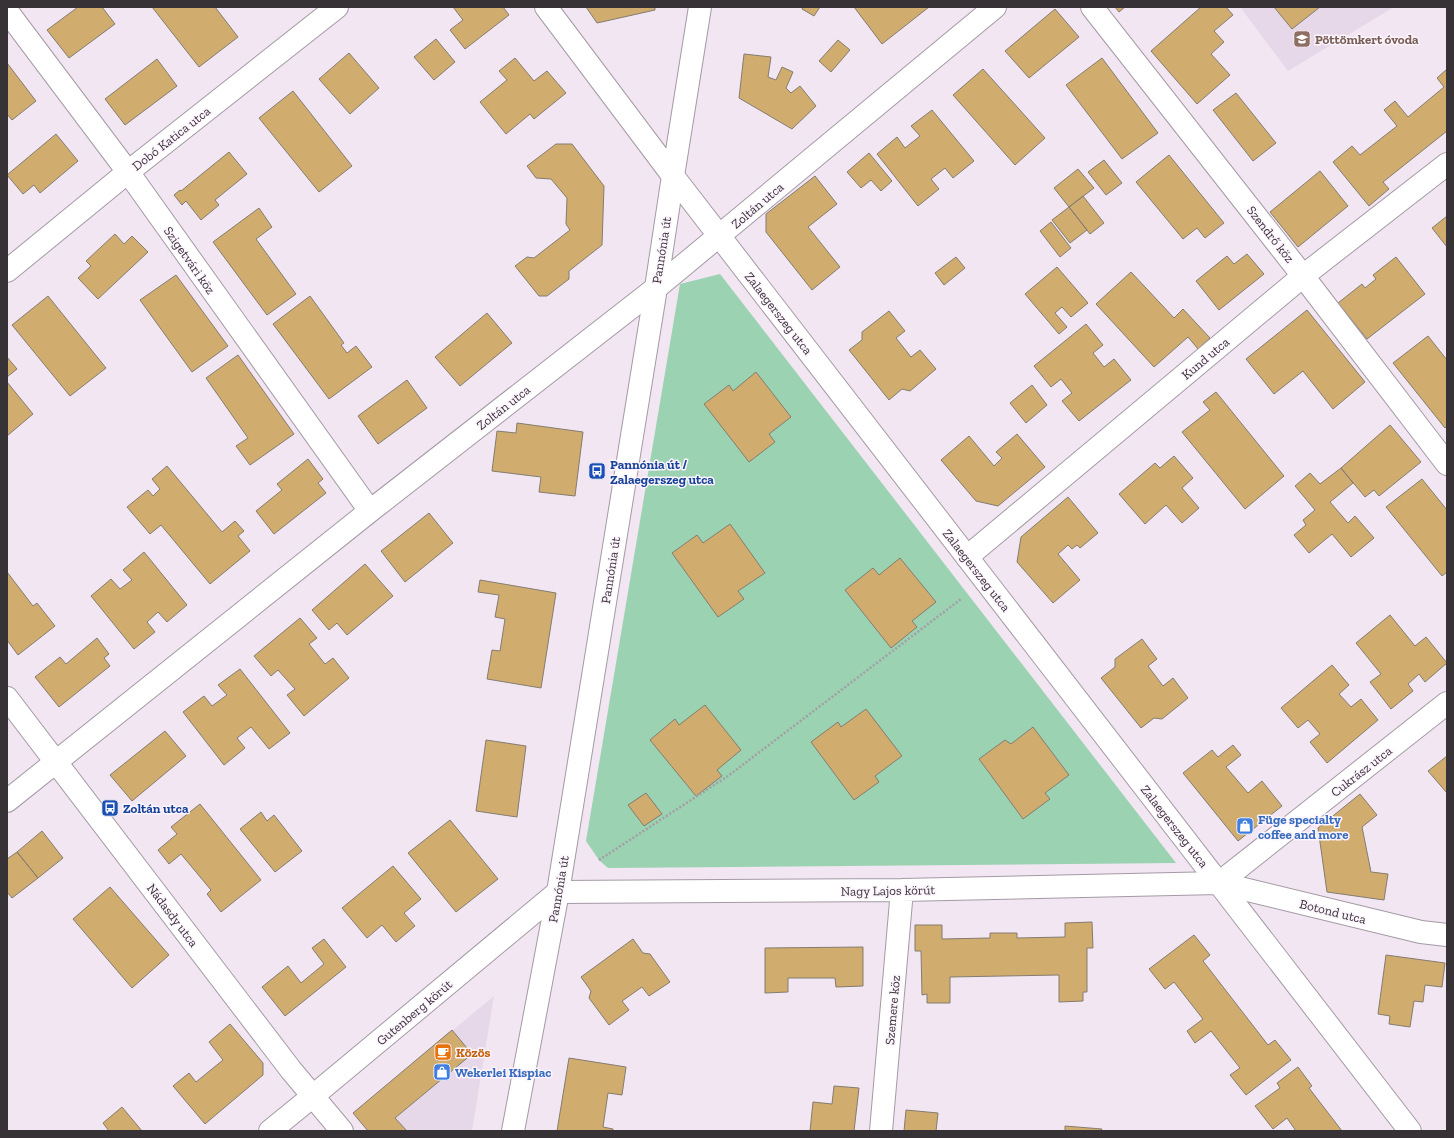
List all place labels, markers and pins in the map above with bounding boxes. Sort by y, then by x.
school or university icon: Pöttömkert óvoda [1292,29,1312,49]
place label: Pöttömkert óvoda [1315,32,1419,47]
place label: Pannónia út / Zalaegerszeg utca [610,457,714,487]
bus stop icon: Pannónia út / Zalaegerszeg utca [587,461,607,481]
bus stop icon: Zoltán utca [100,798,120,818]
place label: Zoltán utca [123,801,189,816]
place label: Füge specialty coffee and more [1258,812,1349,842]
shop icon: Füge specialty coffee and more [1235,816,1255,836]
cafe icon: Közös [433,1042,453,1062]
place label: Közös [456,1045,490,1060]
shop icon: Wekerlei Kispiac [432,1062,452,1082]
place label: Wekerlei Kispiac [455,1065,551,1080]

